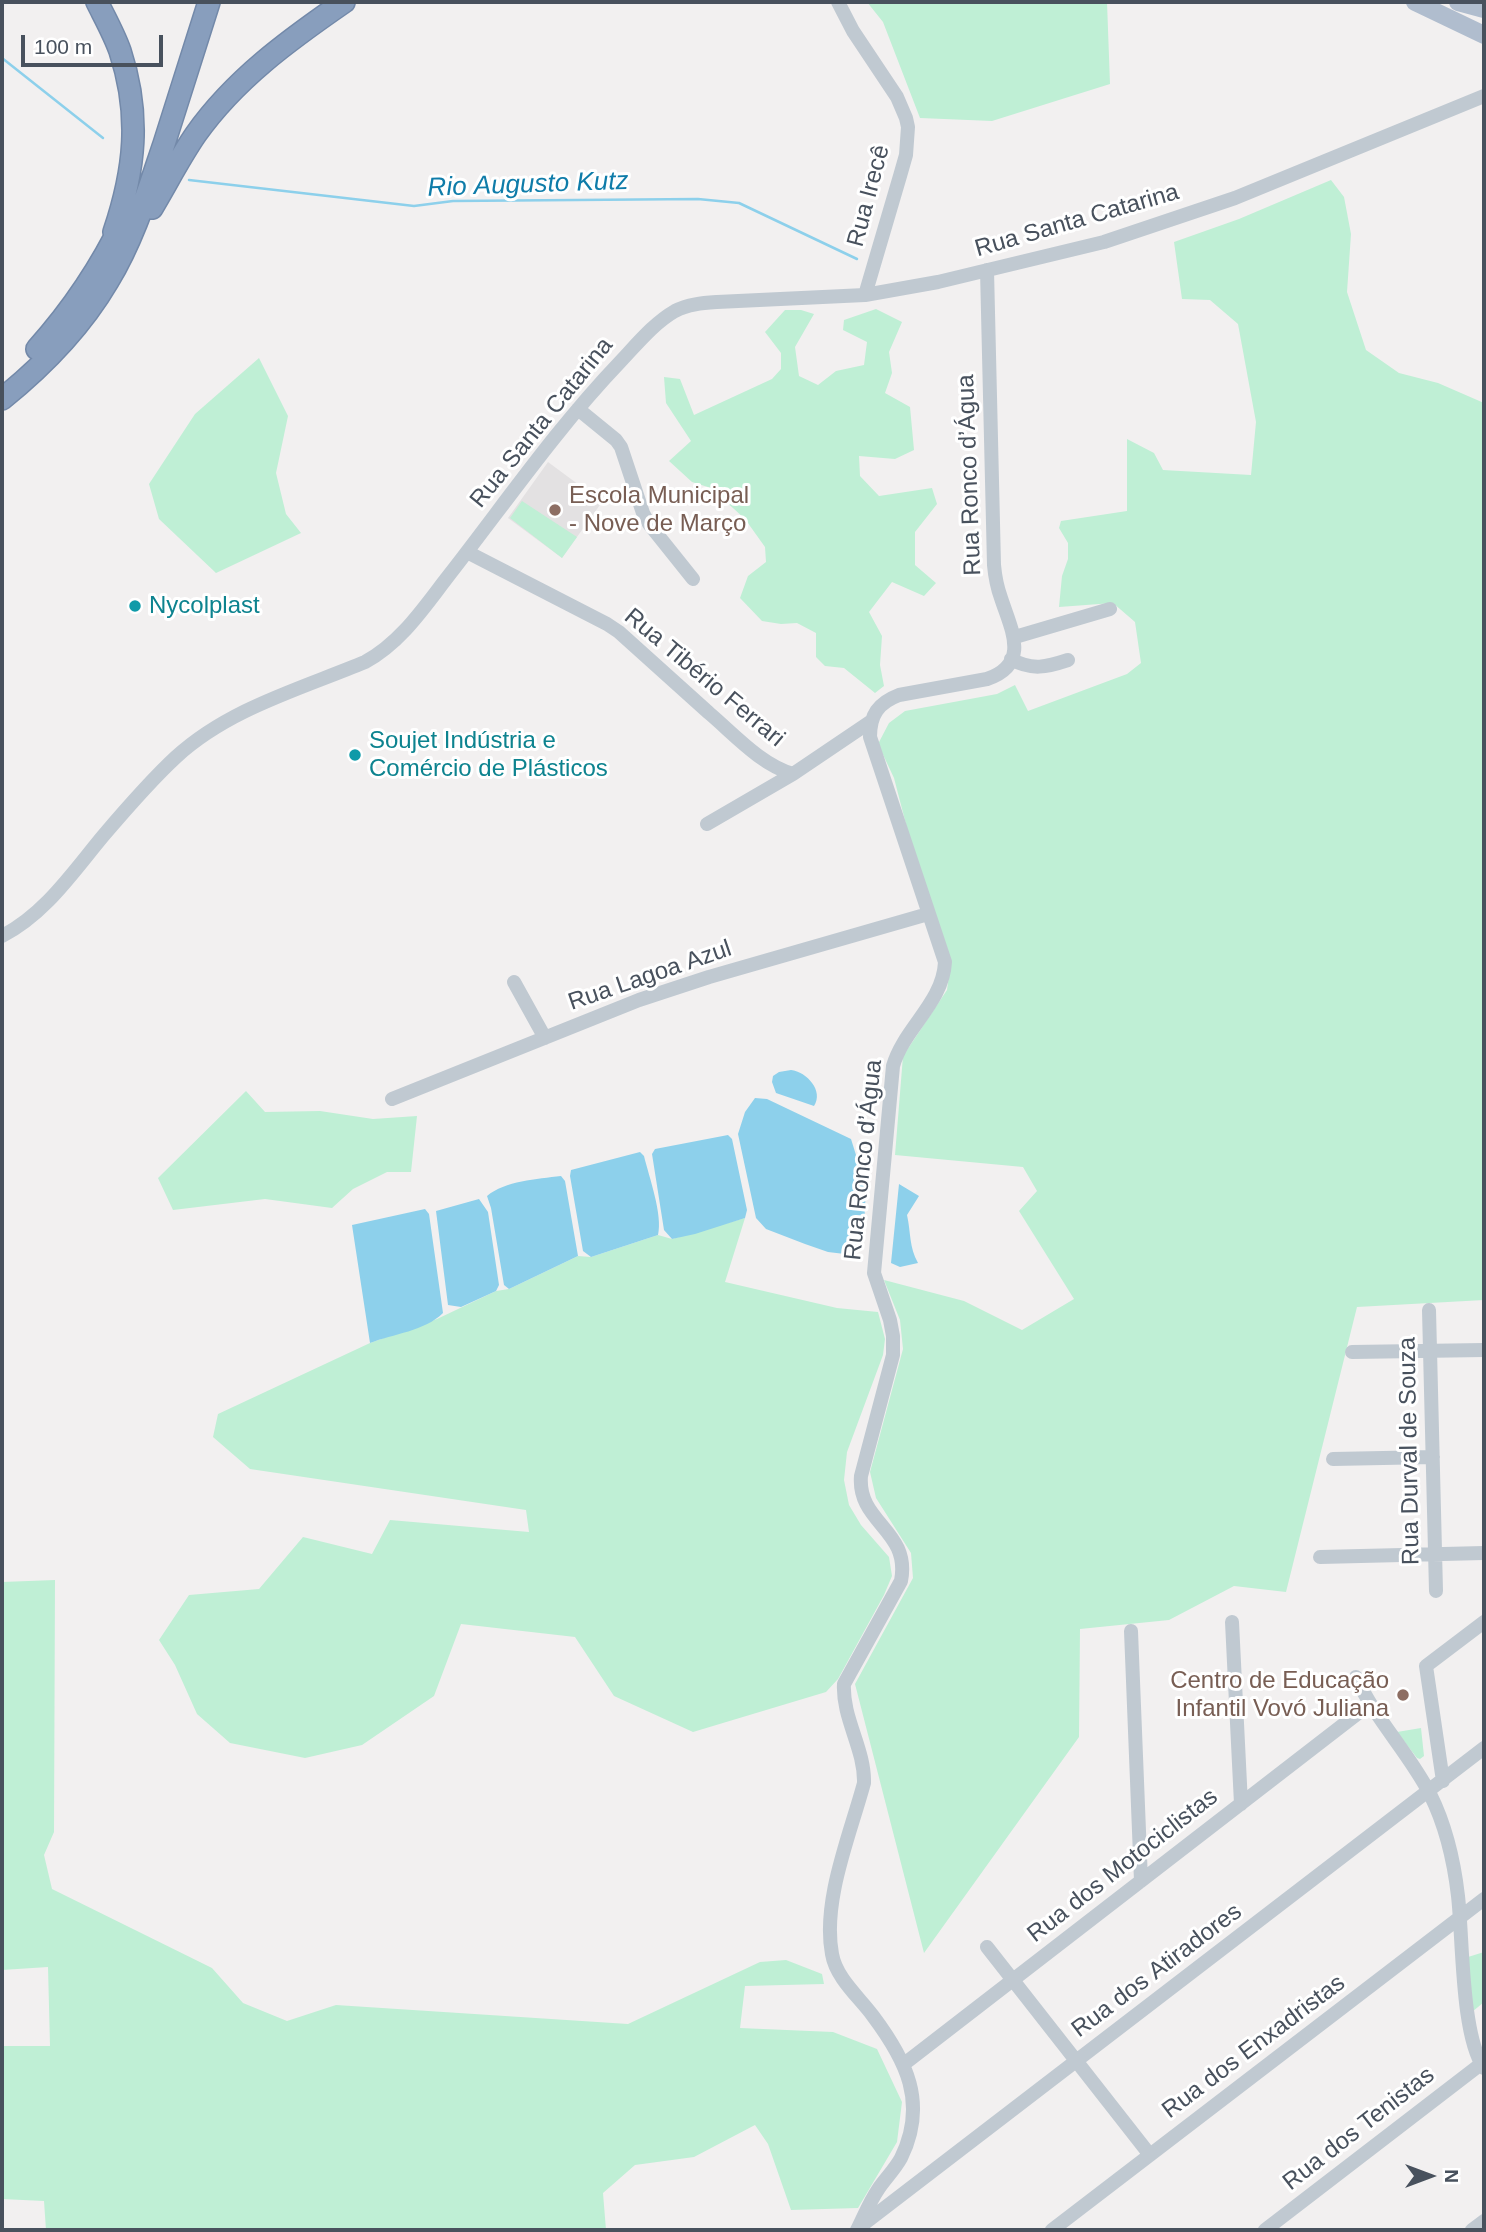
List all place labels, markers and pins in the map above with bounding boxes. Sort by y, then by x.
place label: Escola Municipal - Nove de Março [569,482,749,538]
marker: Escola Municipal - Nove de Março [547,502,563,518]
place label: Nycolplast [149,592,260,620]
marker: Nycolplast [127,598,143,614]
place label: Soujet Indústria e Comércio de Plásticos [369,727,608,783]
marker: Soujet Indústria e Comércio de Plásticos [347,747,363,763]
place label: Centro de Educação Infantil Vovó Juliana [1170,1667,1389,1723]
marker: Centro de Educação Infantil Vovó Juliana [1395,1687,1411,1703]

